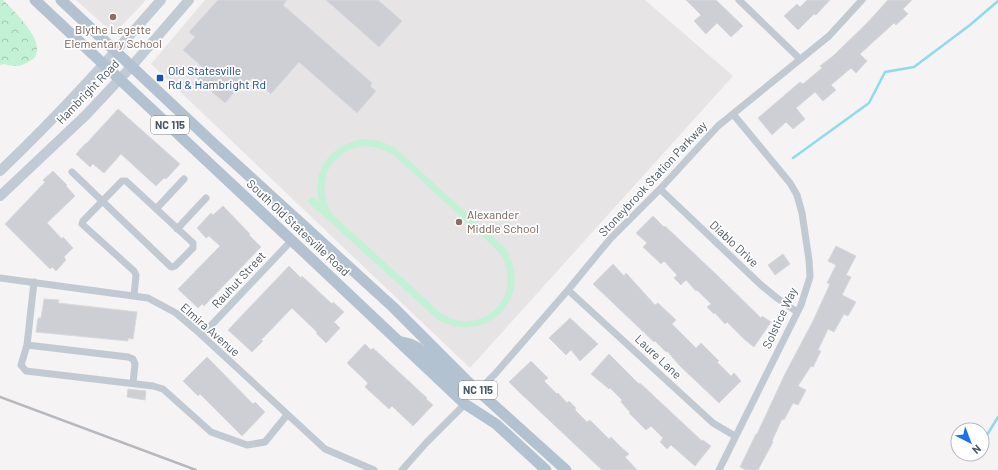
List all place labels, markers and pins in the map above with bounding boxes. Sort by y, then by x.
marker: Blythe Legette Elementary School [108,12,118,22]
place label: Blythe Legette Elementary School [64,22,162,50]
place label: Old Statesville Rd & Hambright Rd [168,63,266,91]
marker: Old Statesville Rd & Hambright Rd [155,73,165,83]
place label: Alexander Middle School [467,207,539,235]
marker: Alexander Middle School [454,217,464,227]

